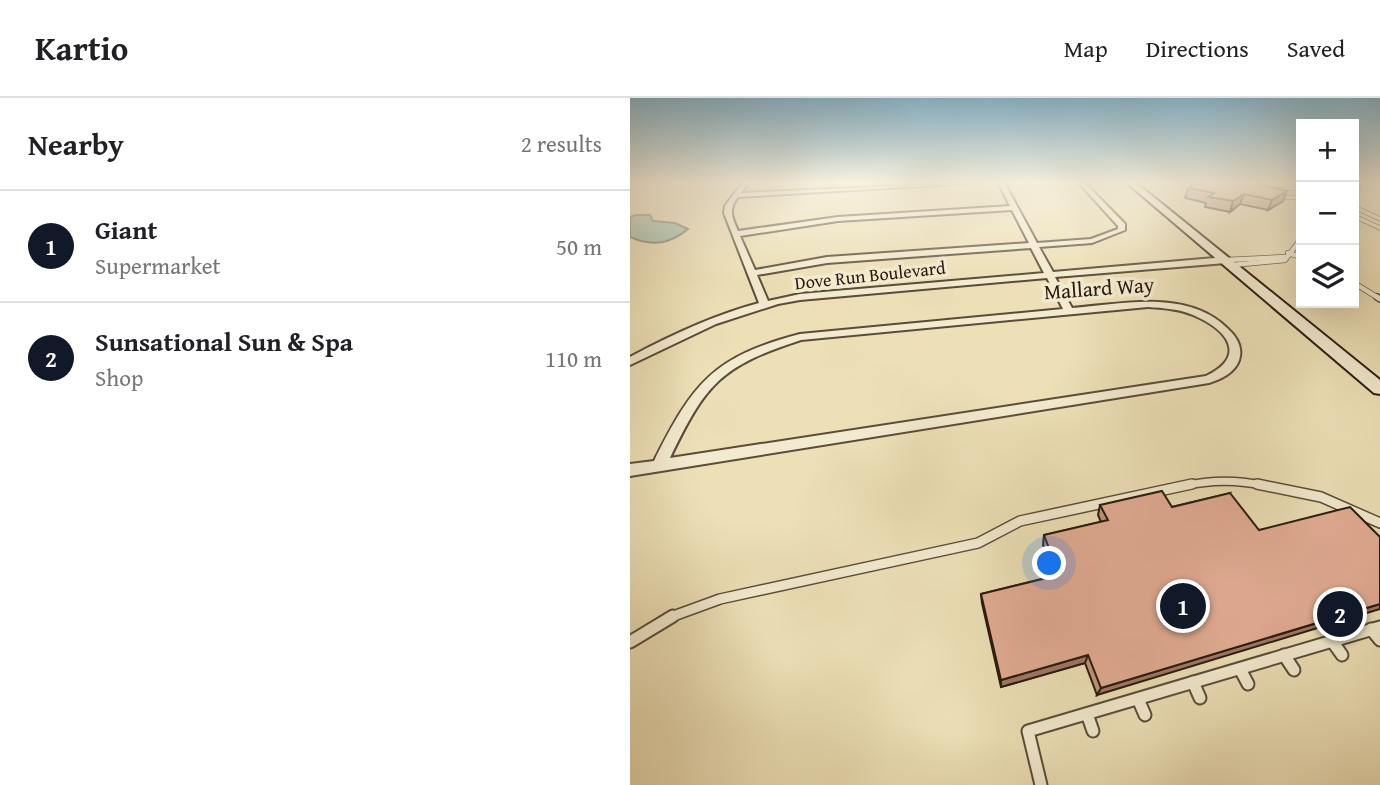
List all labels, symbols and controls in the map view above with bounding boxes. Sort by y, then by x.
text: Kartio [35,24,128,72]
text: Map [1064,31,1108,66]
text: Directions [1146,31,1249,66]
text: Saved [1287,31,1345,66]
map controls [1296,119,1359,308]
button: + [1296,119,1359,182]
text: Nearby [28,122,124,166]
text: 2 results [521,127,602,160]
button: − [1296,182,1359,245]
text: Giant [95,210,157,249]
text: 1 [45,230,57,263]
text: 50 m [556,230,602,263]
button: layers [1296,245,1359,308]
text: Supermarket [95,249,221,282]
street label: Dove Run Boulevard [793,254,947,296]
street label: Mallard Way [1043,269,1156,307]
text: Sunsational Sun & Spa [95,322,353,361]
text: 2 [45,342,57,375]
text: 110 m [545,342,602,375]
text: Shop [95,361,143,394]
your location [1032,546,1066,580]
pin: 1 [1160,580,1206,632]
pin: 2 [1317,588,1363,640]

